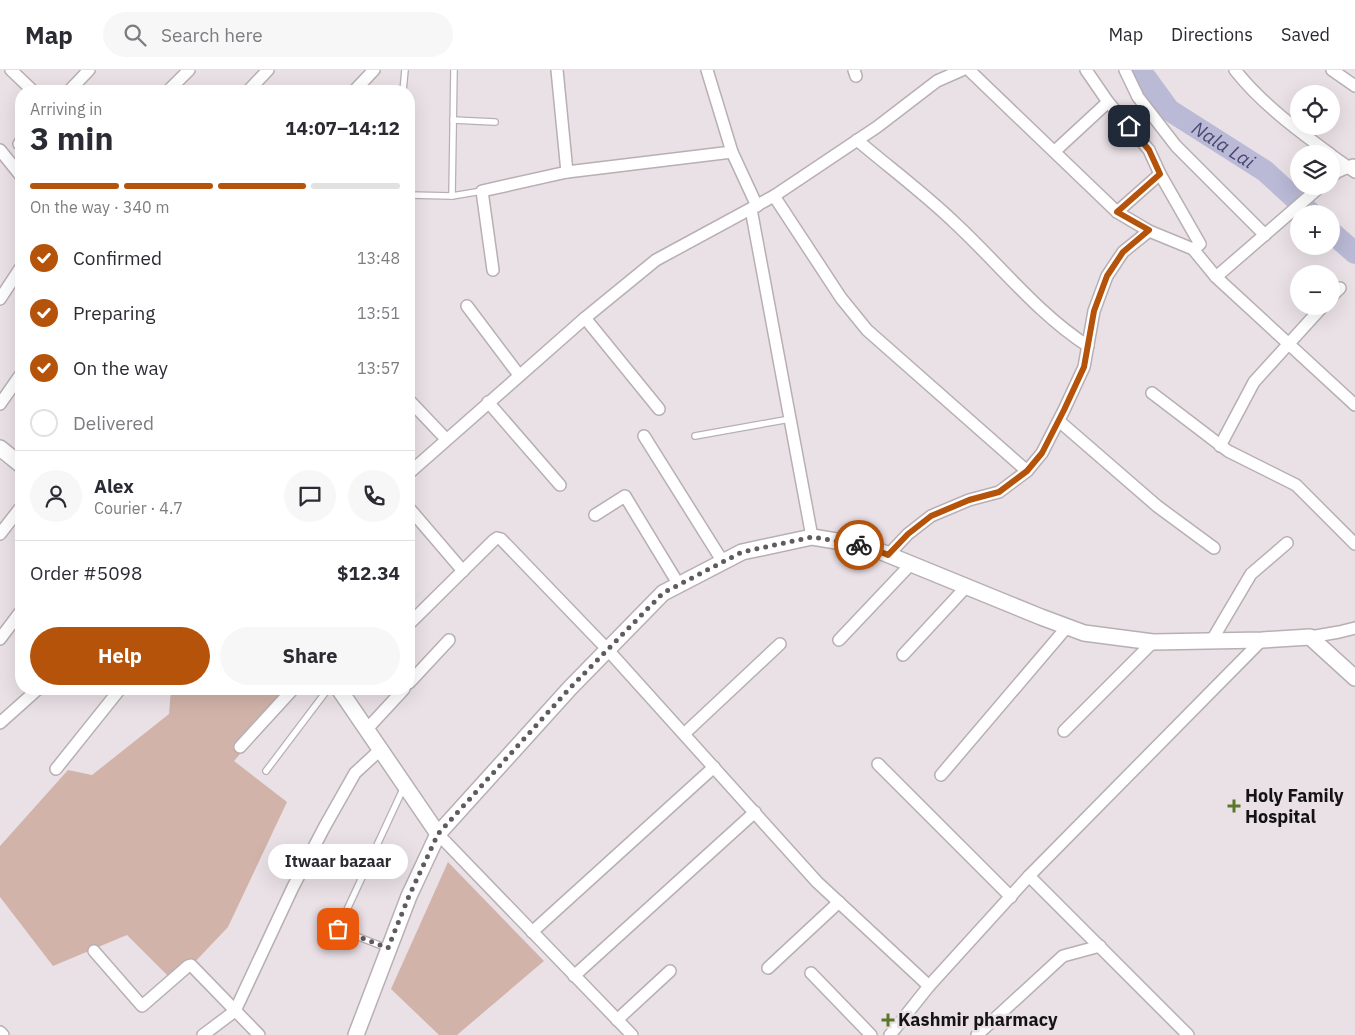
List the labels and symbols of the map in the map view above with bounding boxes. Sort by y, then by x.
pin [1108,105,1150,147]
water label: Nala Lai [1188,116,1260,174]
courier [834,520,884,570]
place label: Holy Family Hospital [1245,784,1344,828]
marker: Holy Family Hospital [1227,799,1241,813]
callout: Itwaar bazaar [268,844,408,879]
pin [317,908,359,950]
place label: Kashmir pharmacy [898,1008,1058,1031]
marker: Kashmir pharmacy [882,1014,894,1026]

